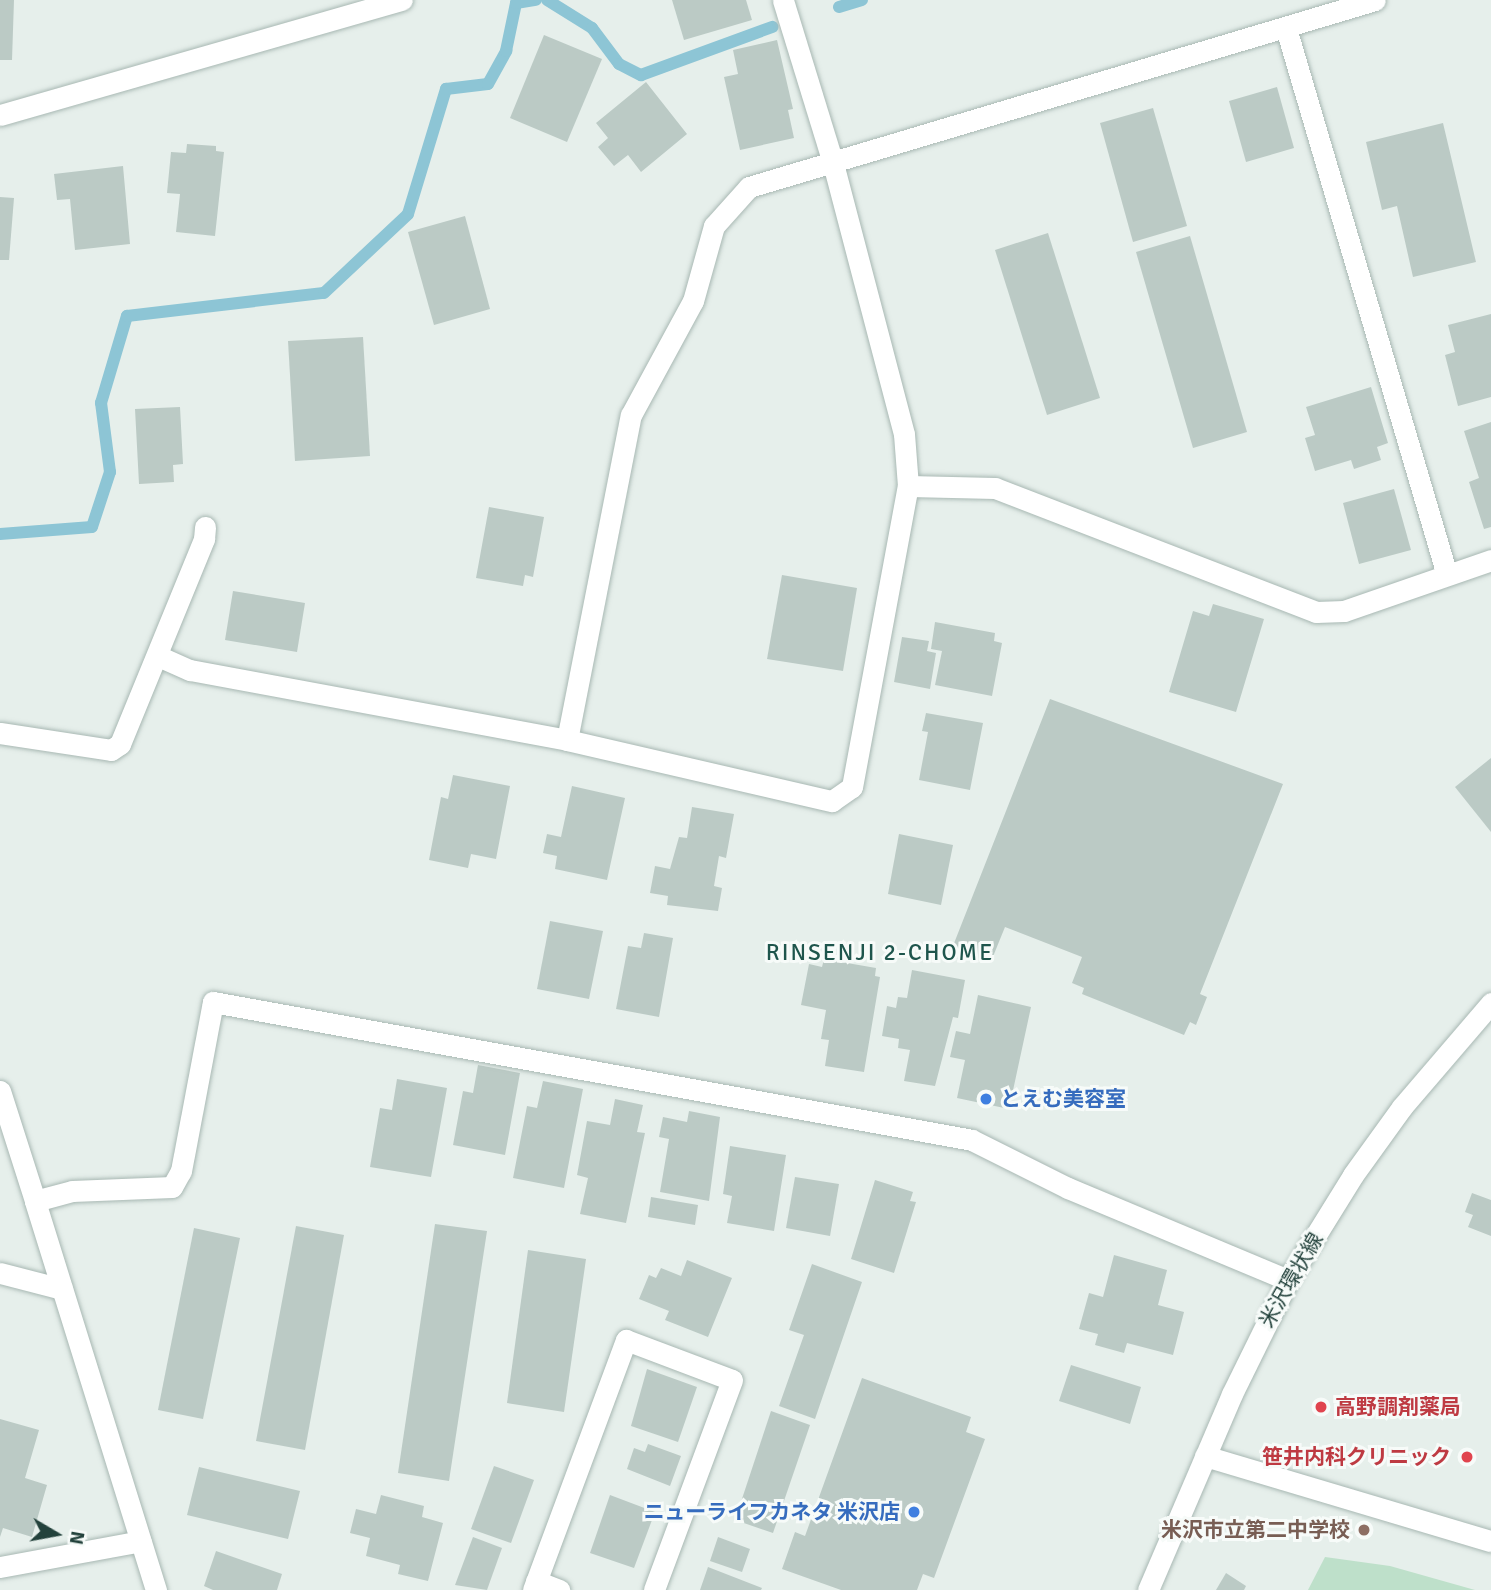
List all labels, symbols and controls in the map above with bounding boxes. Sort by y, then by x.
district label: RINSENJI 2-CHOME [768,939,992,967]
place label: とえむ美容室 [1000,1086,1126,1112]
marker: とえむ美容室 [978,1091,994,1107]
street label: 米沢環状線 [1254,1228,1328,1332]
place label: 高野調剤薬局 [1335,1394,1461,1420]
marker: 高野調剤薬局 [1313,1399,1329,1415]
place label: 笹井内科クリニック [1262,1444,1451,1470]
marker: 笹井内科クリニック [1457,1447,1477,1467]
north arrow [21,1499,91,1569]
place label: ニューライフカネタ 米沢店 [643,1499,900,1525]
marker: ニューライフカネタ 米沢店 [906,1504,922,1520]
place label: 米沢市立第二中学校 [1161,1517,1350,1543]
marker: 米沢市立第二中学校 [1356,1522,1372,1538]
text: N [64,1529,90,1546]

